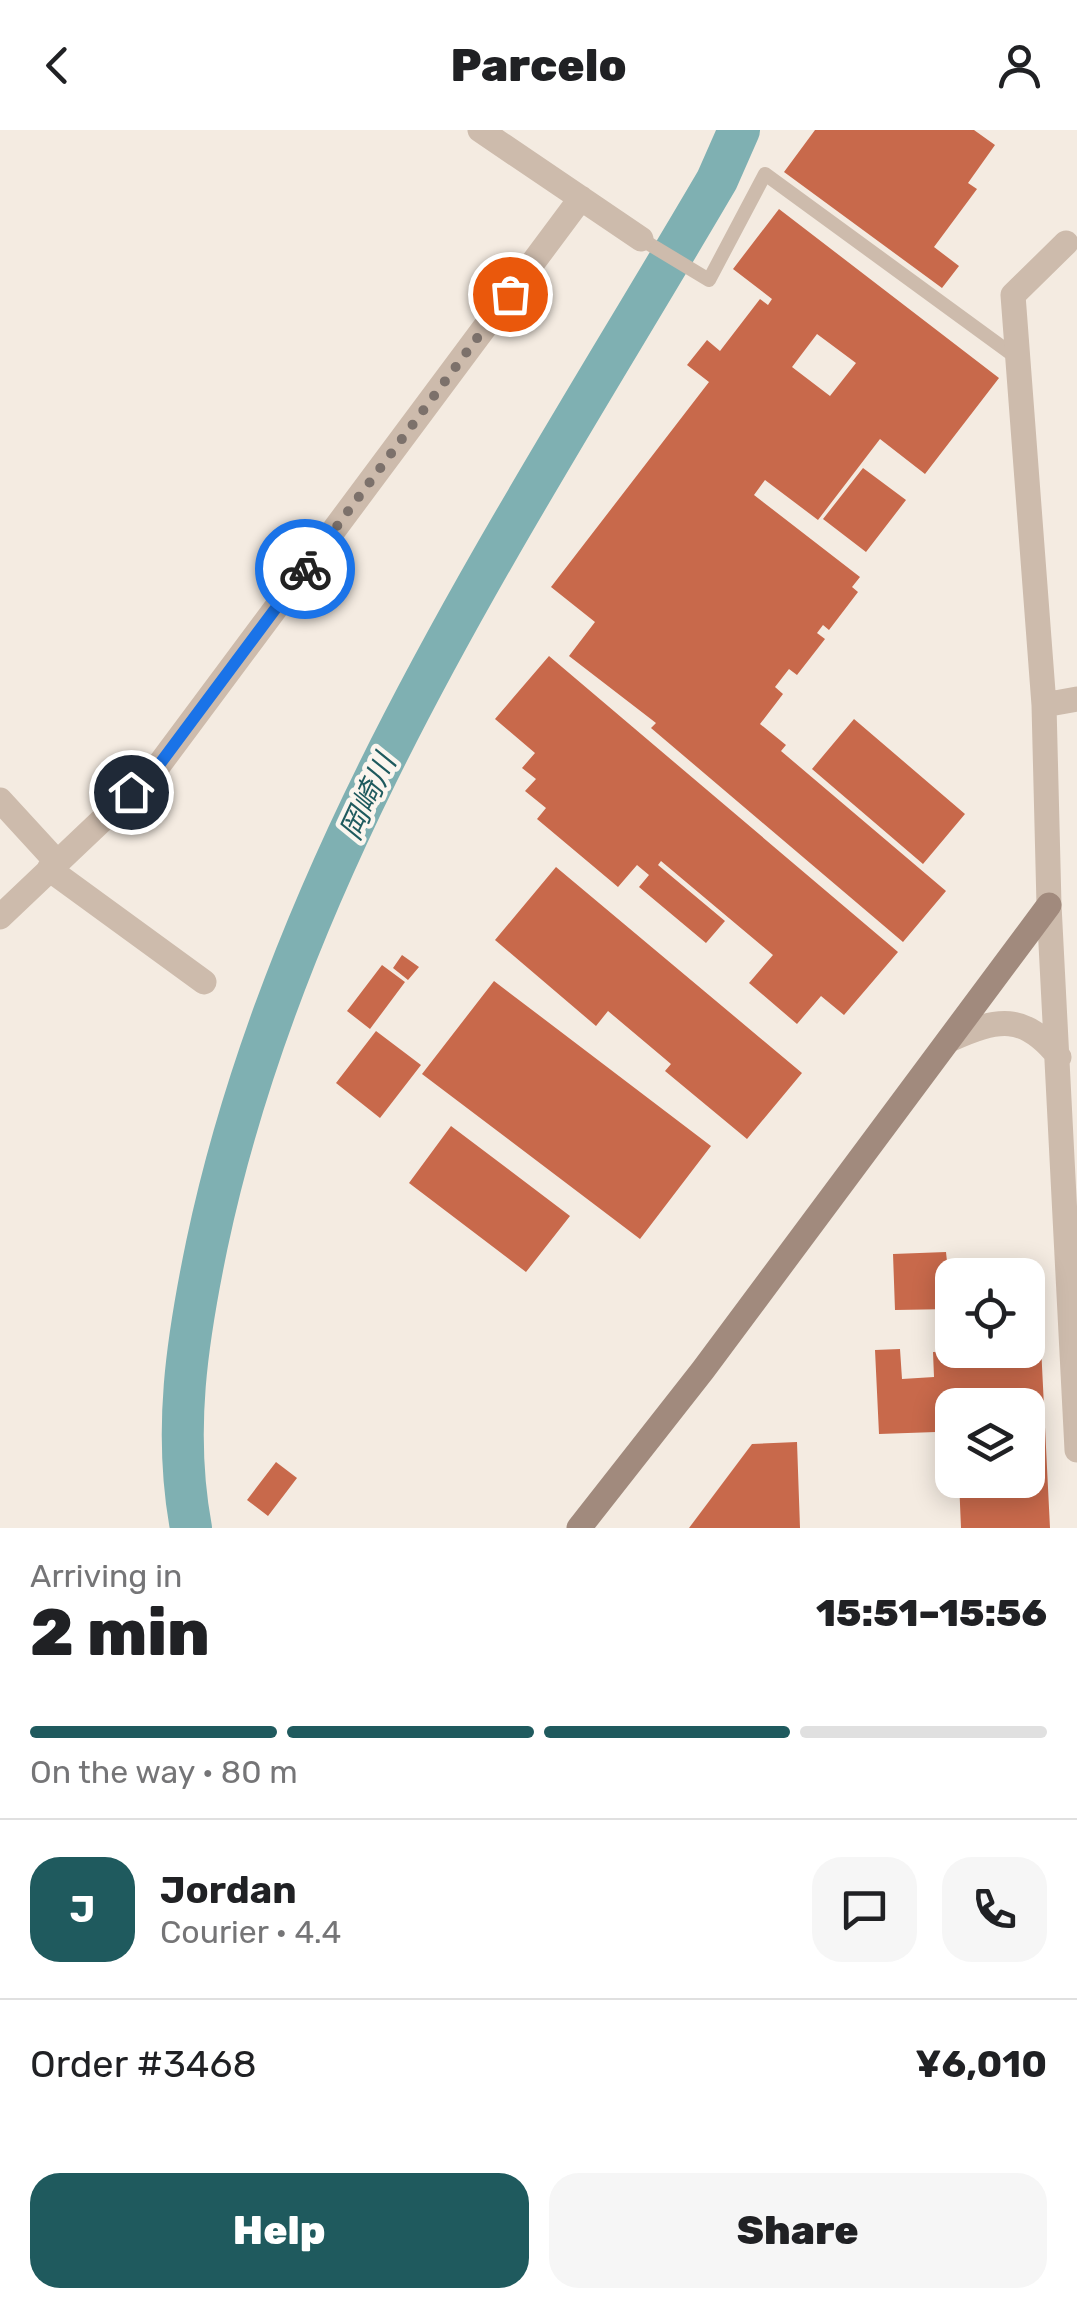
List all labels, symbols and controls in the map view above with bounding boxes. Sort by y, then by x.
icon: back [30,38,85,93]
icon: person [992,38,1047,93]
text: Parcelo [450,39,627,92]
pin [468,252,553,337]
icon: bag [483,267,538,322]
courier [255,519,355,619]
icon: bike [278,542,333,597]
water label: 岡崎川 [333,746,405,845]
pin [89,750,174,835]
icon: home [104,765,159,820]
map controls [935,1258,1045,1498]
button: locate [935,1258,1045,1368]
button: layers [935,1388,1045,1498]
text: Arriving in [30,1557,182,1595]
text: 15:51–15:56 [816,1590,1047,1636]
text: 2 min [30,1594,210,1671]
text: On the way · 80 m [30,1753,298,1791]
button: chat [812,1857,917,1962]
button: phone [942,1857,1047,1962]
text: Jordan [160,1867,297,1913]
text: J [70,1886,95,1932]
text: Courier · 4.4 [160,1913,341,1951]
text: Order #3468 [30,2041,257,2087]
text: ¥6,010 [915,2041,1047,2087]
button: Help [30,2173,529,2288]
button: Share [549,2173,1047,2288]

